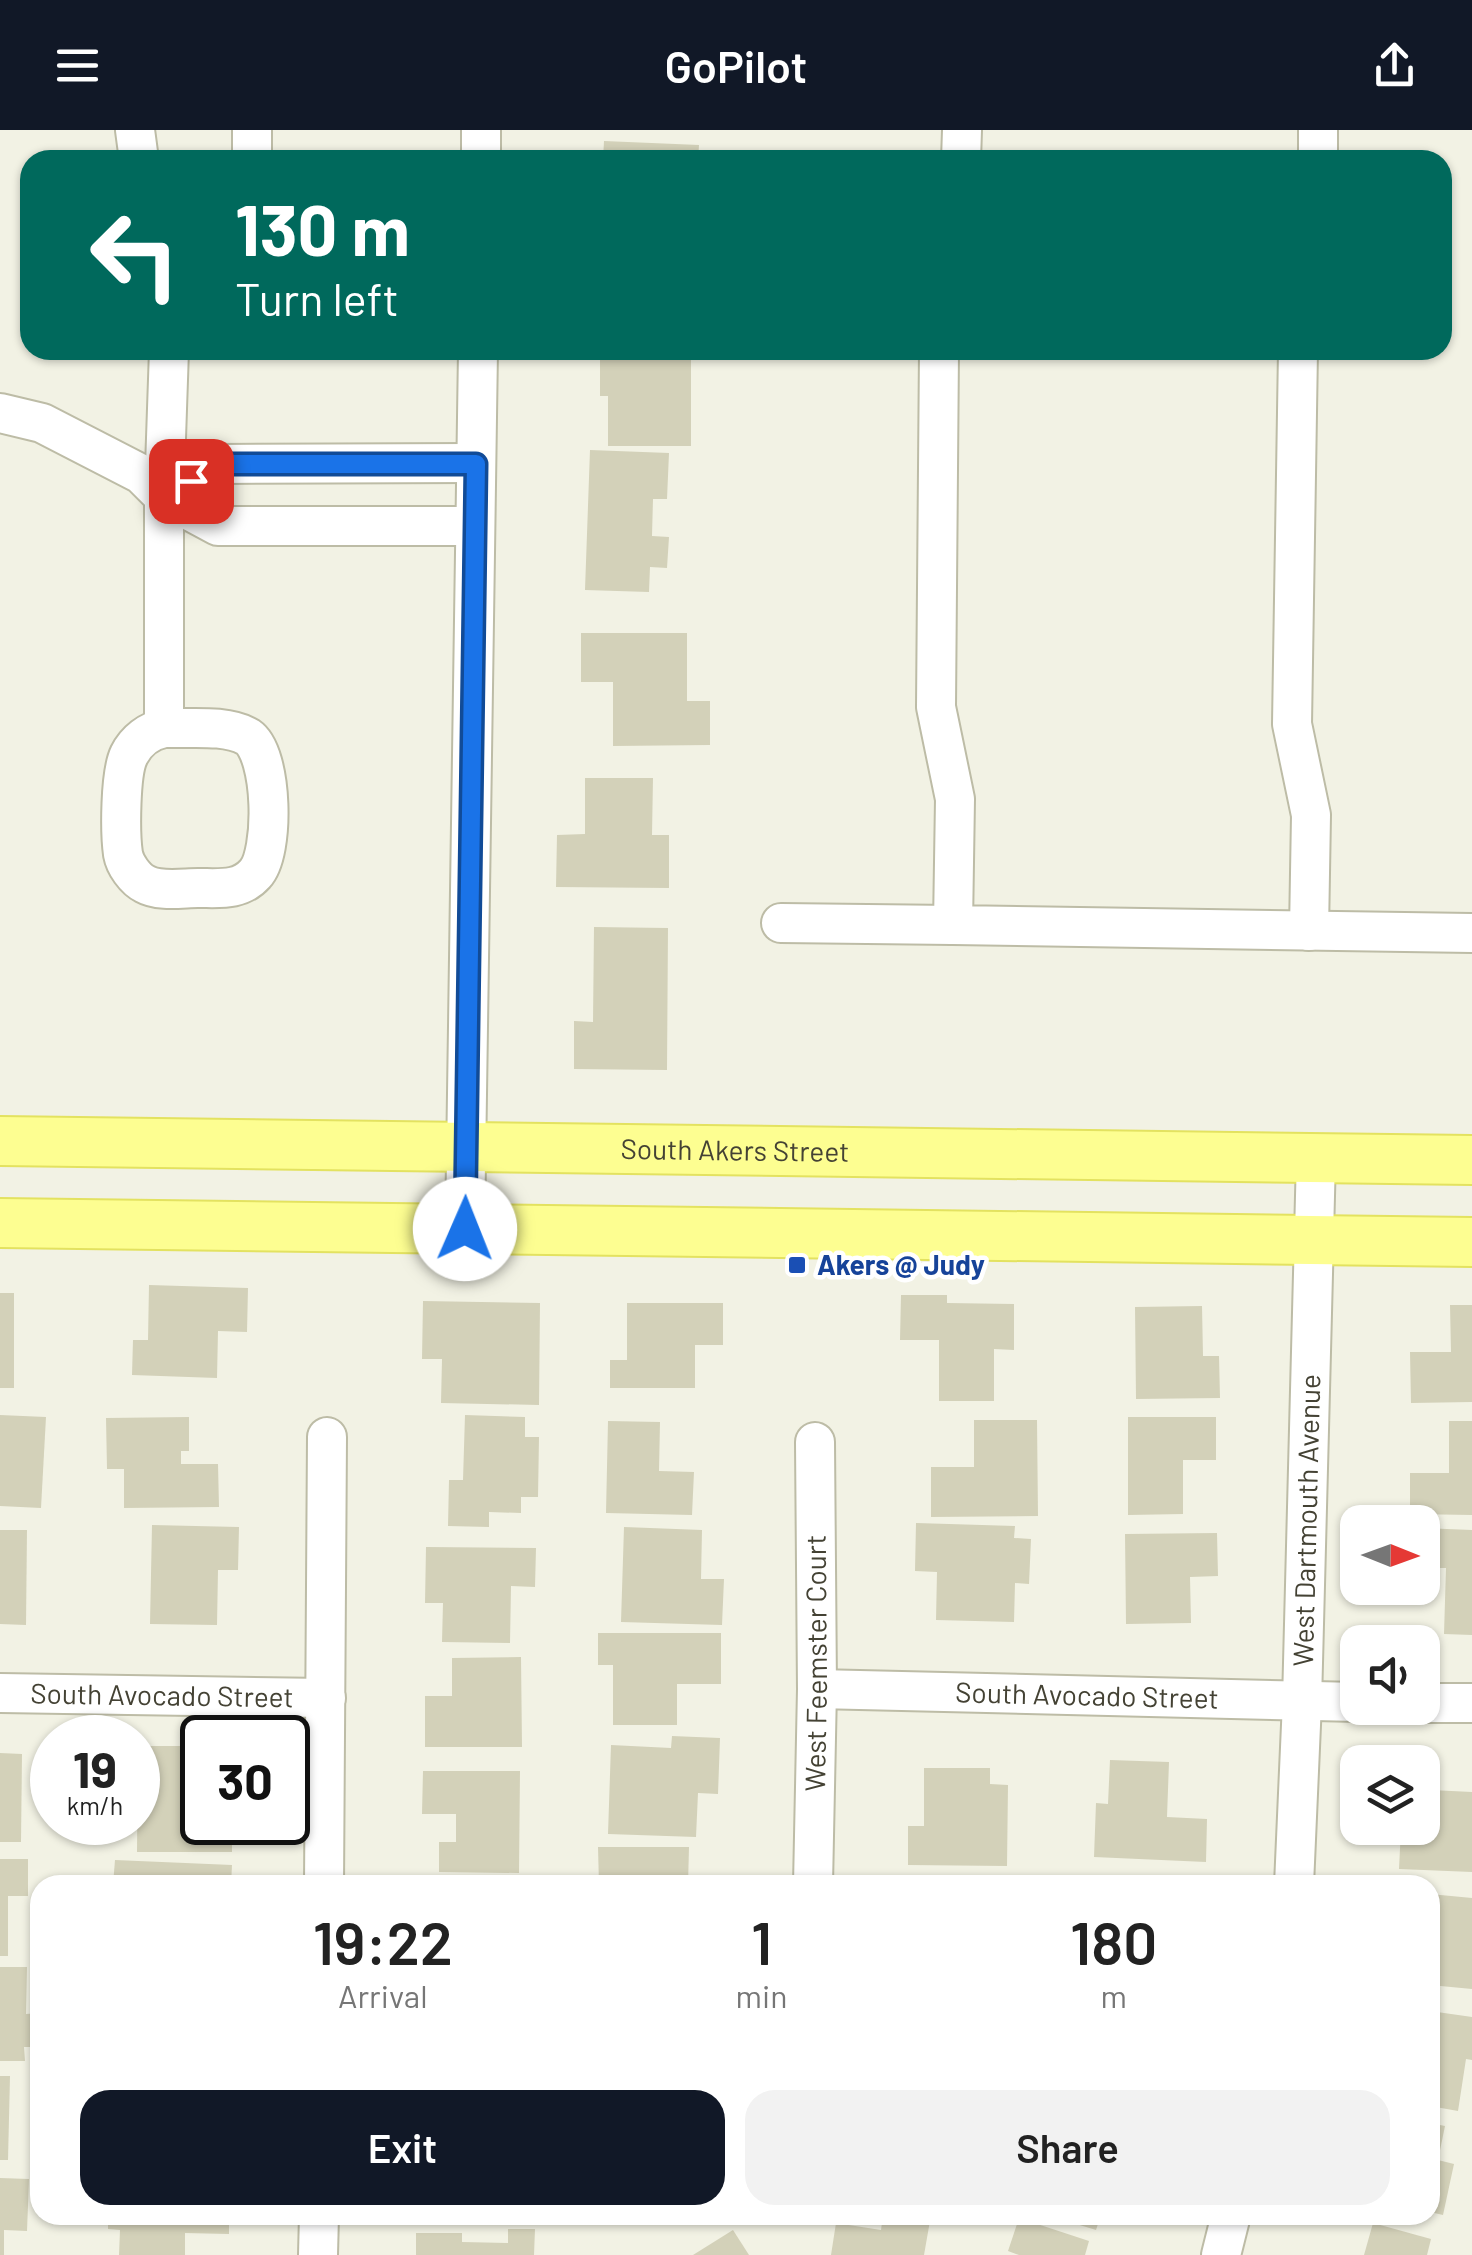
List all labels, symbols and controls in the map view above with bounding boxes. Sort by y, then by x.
icon: menu [50,38,105,93]
text: GoPilot [665,38,807,92]
icon: share [1367,38,1422,93]
text: 130 m [235,186,410,270]
icon: left [70,190,200,320]
text: Turn left [235,271,399,325]
pin [149,439,234,524]
icon: arrive [164,454,219,509]
street label: South Akers Street [620,1131,849,1168]
position arrow [413,1177,517,1281]
place label: Akers @ Judy [817,1247,985,1281]
marker: Akers @ Judy [786,1254,808,1276]
street label: West Dartmouth Avenue [1285,1374,1326,1667]
north arrow [1340,1505,1440,1605]
map controls [1340,1505,1440,1845]
street label: West Feemster Court [797,1534,833,1792]
button: sound [1340,1625,1440,1725]
street label: South Avocado Street [955,1674,1219,1715]
street label: South Avocado Street [30,1675,294,1714]
speed limit sign: 30 [180,1715,310,1845]
text: 19 [73,1738,117,1798]
button: layers [1340,1745,1440,1845]
text: km/h [67,1790,123,1820]
text: 19:22 [313,1905,453,1977]
text: 1 [751,1905,772,1977]
text: 180 [1070,1905,1157,1977]
text: Arrival [338,1976,428,2014]
text: min [736,1976,787,2014]
text: m [1100,1976,1127,2014]
button: Exit [80,2090,725,2205]
button: Share [745,2090,1390,2205]

